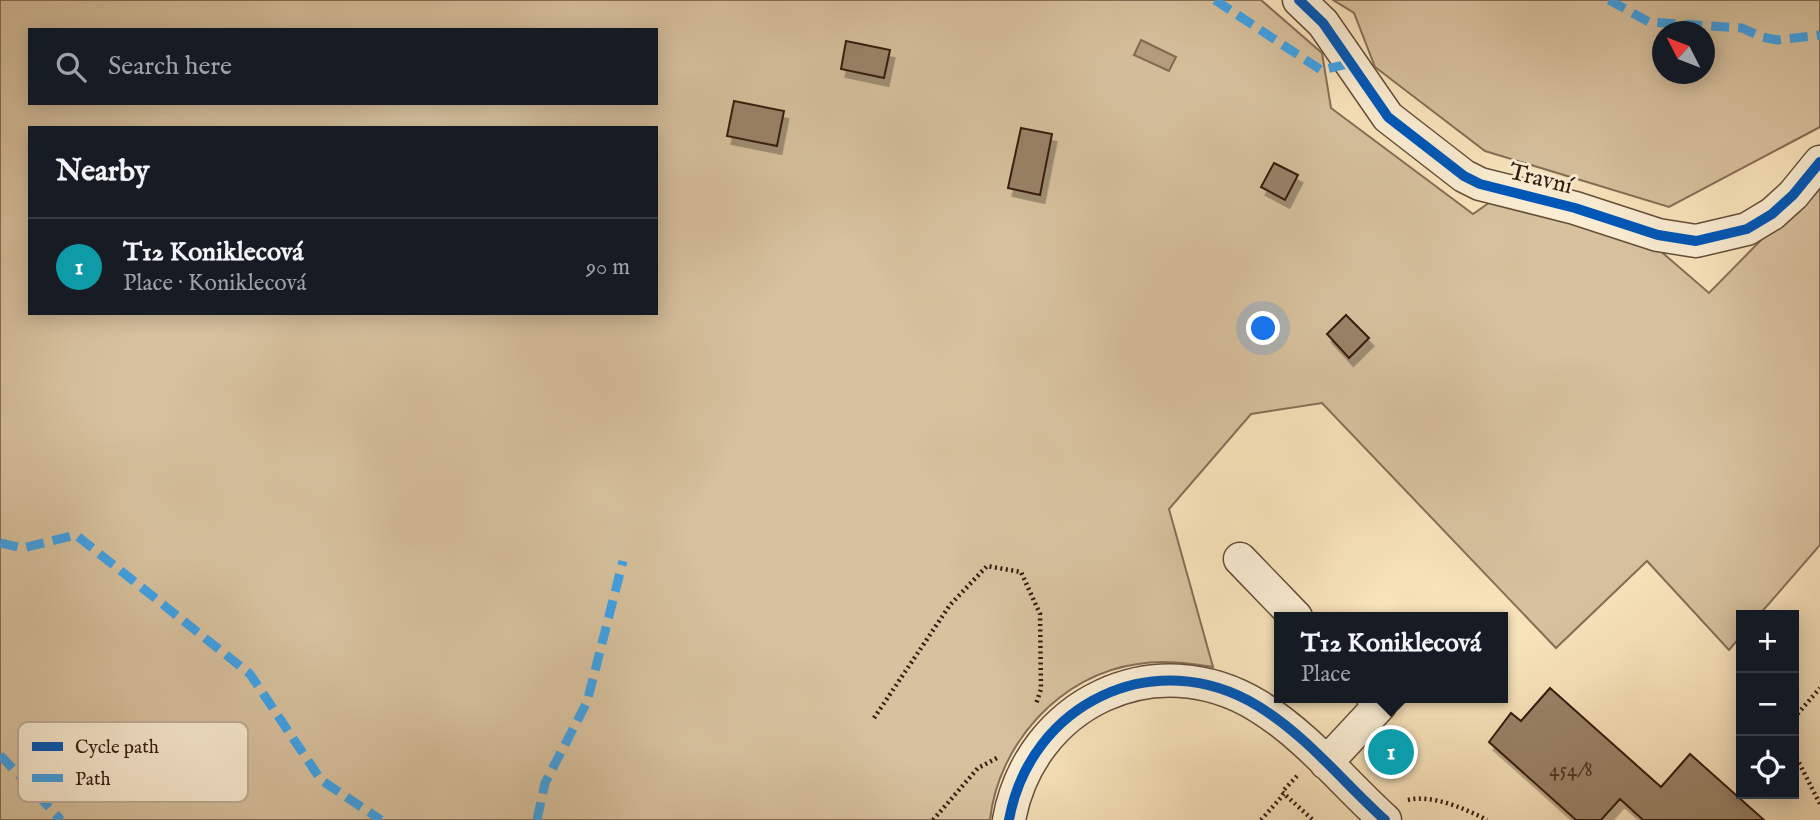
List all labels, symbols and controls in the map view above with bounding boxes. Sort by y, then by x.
north arrow [1652,21,1715,84]
search box [28,28,658,105]
icon: search [52,48,90,86]
text: Search here [108,50,232,83]
text: Nearby [56,153,149,191]
street label: Travní [1506,157,1577,203]
text: T12 Koniklecová [123,236,303,269]
text: 1 [75,253,83,282]
text: 90 m [586,253,630,282]
text: Place · Koniklecová [123,269,307,298]
your location [1246,311,1280,345]
map controls [1736,610,1799,799]
button: + [1736,610,1799,673]
popup [1274,612,1508,703]
text: T12 Koniklecová [1301,627,1481,660]
text: Place [1301,660,1351,689]
button: − [1736,673,1799,736]
legend [18,722,248,802]
pin: 1 [1368,726,1414,778]
text: Cycle path [75,736,159,760]
button: locate [1736,736,1799,799]
house number: 454/8 [1549,757,1593,784]
text: Path [75,768,111,792]

